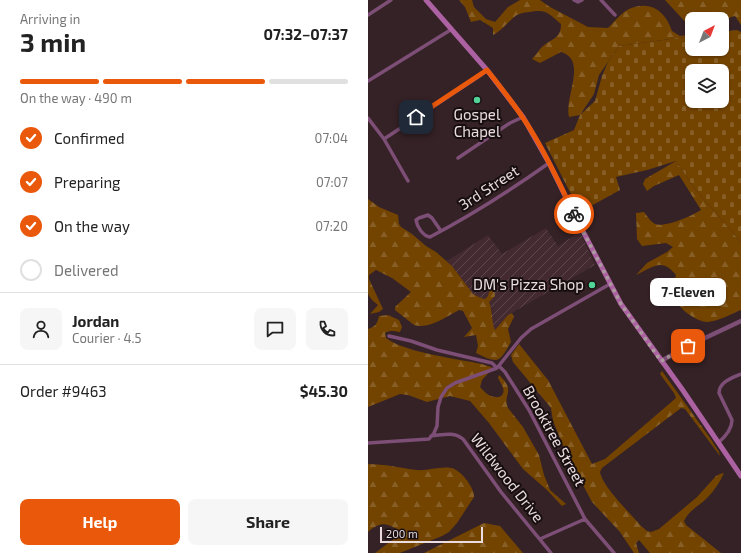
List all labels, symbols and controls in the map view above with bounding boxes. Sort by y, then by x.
text: Arriving in [20,11,80,27]
north arrow [685,12,729,56]
map controls [685,12,729,108]
text: 07:32–07:37 [263,25,348,43]
text: 3 min [20,26,86,57]
button: layers [685,64,729,108]
text: On the way · 490 m [20,90,132,106]
marker: Gospel Chapel [472,95,482,105]
pin [399,100,433,134]
place label: Gospel Chapel [454,105,501,140]
icon: home [405,106,427,128]
icon: check [20,127,42,149]
text: Confirmed [54,129,125,147]
text: 07:04 [315,130,348,146]
street label: 3rd Street [455,161,522,213]
icon: check [20,171,42,193]
text: Preparing [54,173,120,191]
text: 07:07 [316,174,348,190]
courier [554,194,594,234]
icon: bike [563,203,585,225]
icon: check [20,215,42,237]
text: On the way [54,217,130,235]
text: 07:20 [315,218,348,234]
text: Delivered [54,261,119,279]
place label: DM's Pizza Shop [473,275,584,293]
callout: 7-Eleven [650,278,726,306]
marker: DM's Pizza Shop [587,280,597,290]
text: 7-Eleven [661,284,715,300]
button: person [20,308,62,350]
button: chat [254,308,296,350]
button: phone [306,308,348,350]
text: Jordan [72,312,119,330]
pin [671,329,705,363]
text: Courier · 4.5 [72,330,141,346]
icon: bag [677,335,699,357]
text: Order #9463 [20,382,107,400]
text: $45.30 [300,382,348,400]
street label: Brooktree Street [520,382,590,489]
street label: Wildwood Drive [467,429,548,525]
button: Help [20,499,180,545]
button: Share [188,499,348,545]
scale bar [380,525,483,544]
text: 200 m [386,527,418,540]

